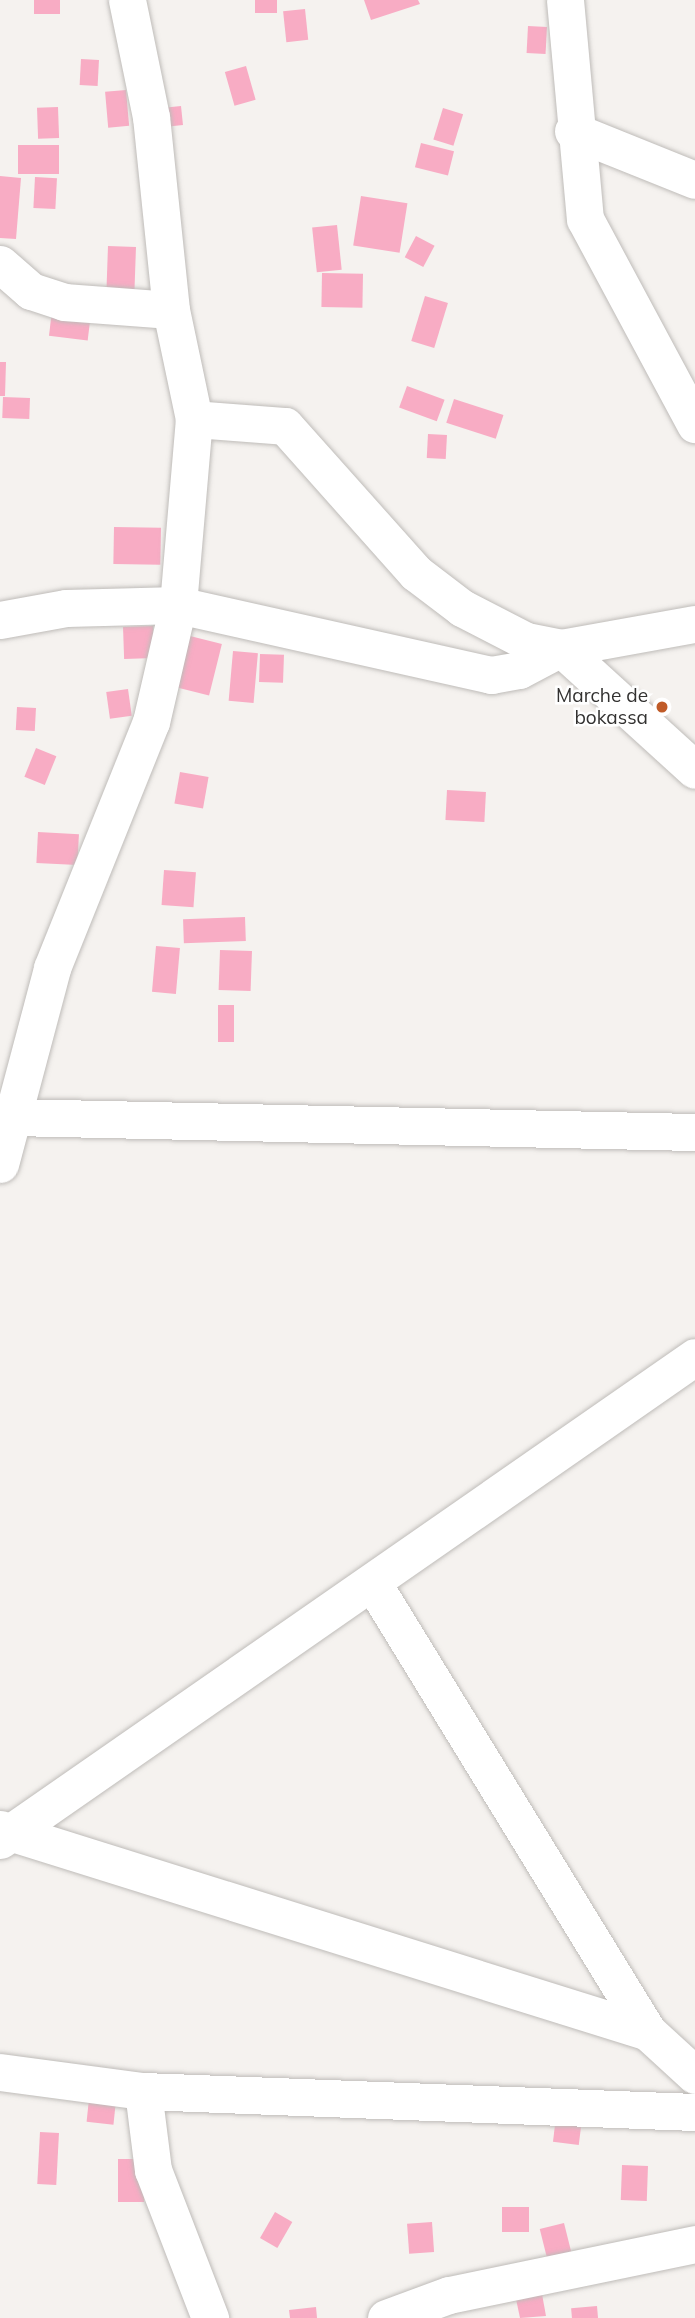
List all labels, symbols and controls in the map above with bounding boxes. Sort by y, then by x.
place label: Marche de bokassa [556,685,648,729]
marker: Marche de bokassa [654,699,670,715]

